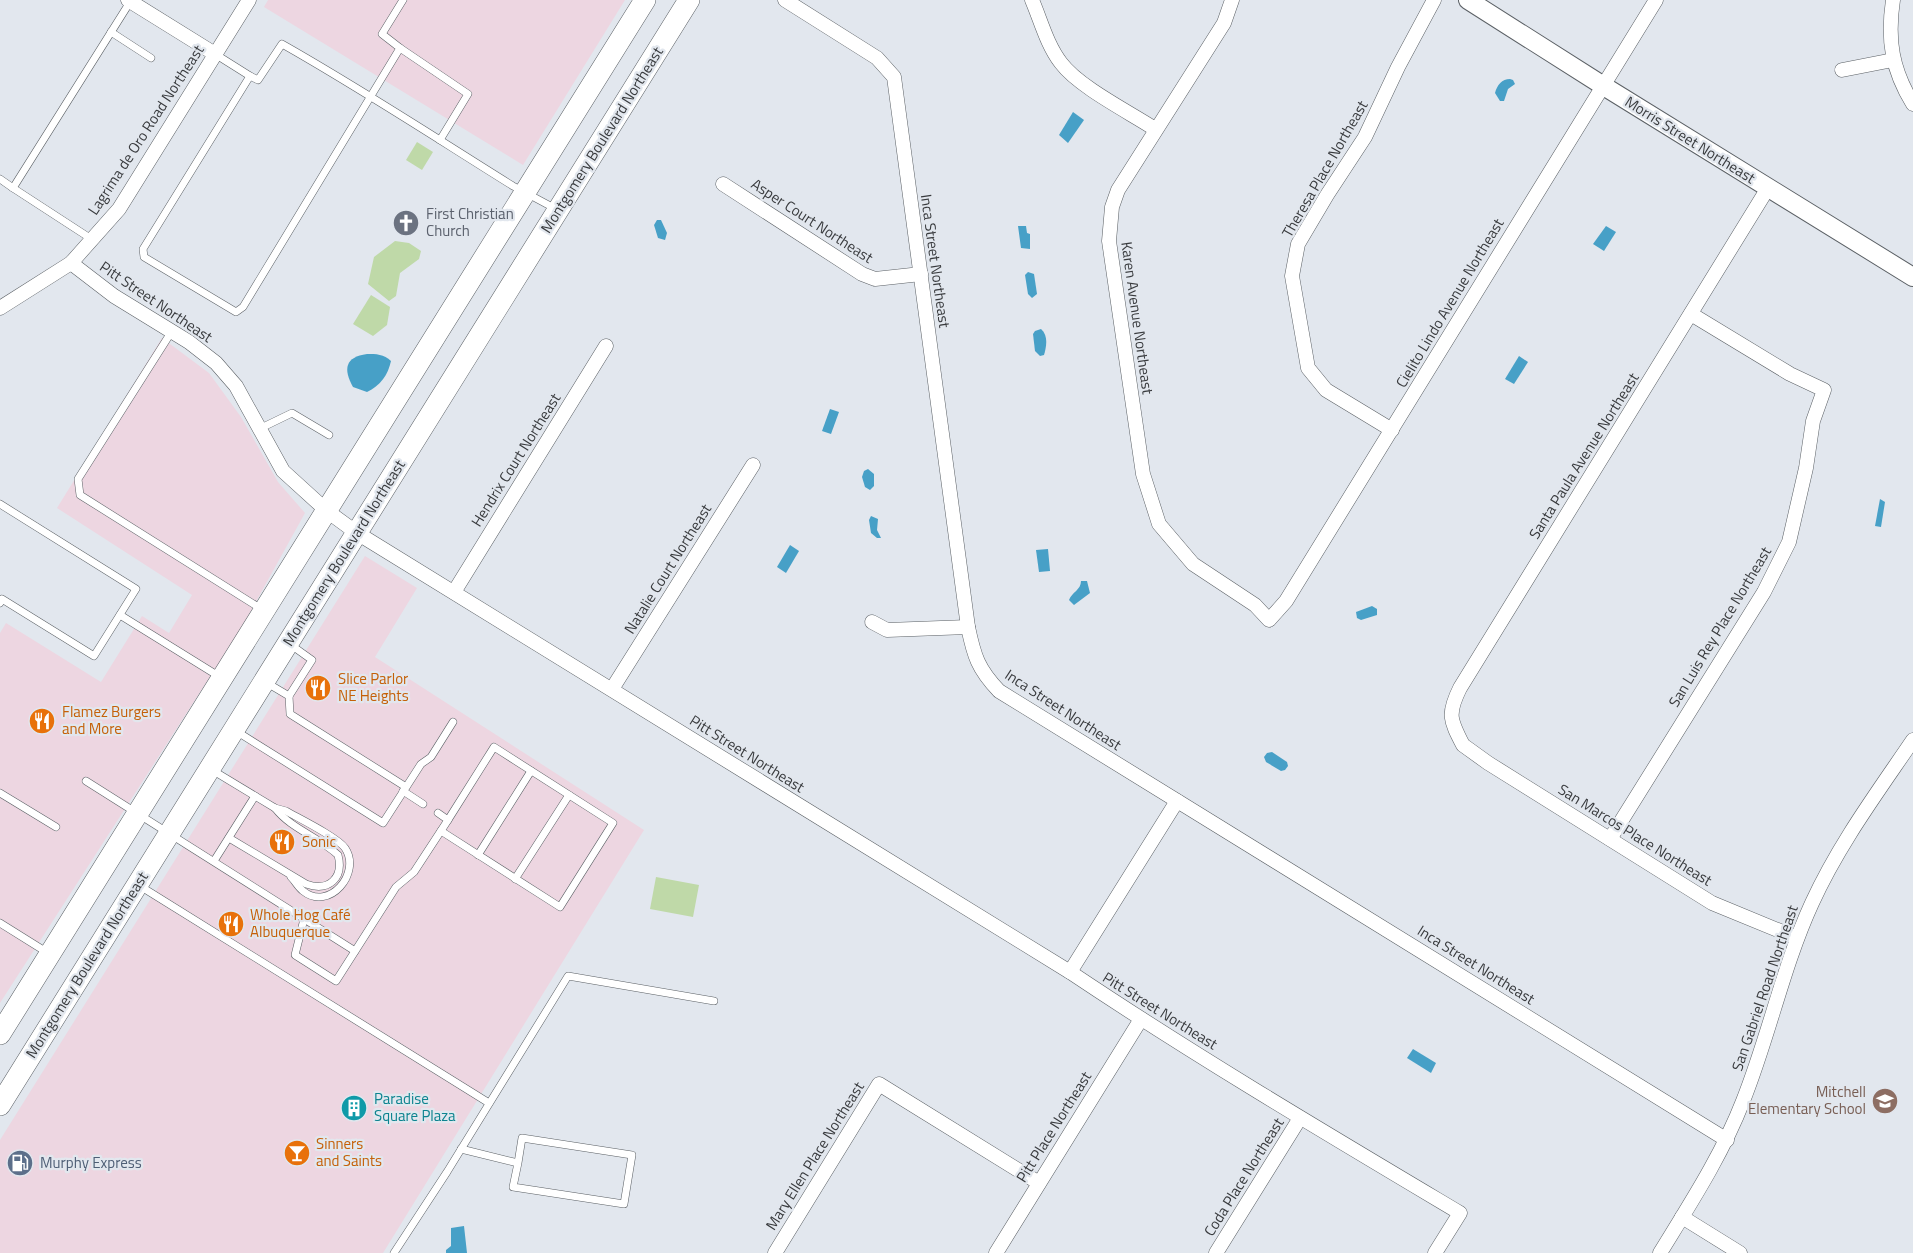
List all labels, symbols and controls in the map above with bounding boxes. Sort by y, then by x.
street label: Lagrima de Oro Road Northeast [82,39,210,219]
street label: Montgomery Boulevard Northeast [535,41,669,237]
street label: Morris Street Northeast [1620,90,1761,190]
street label: Theresa Place Northeast [1276,95,1374,242]
street label: Asper Court Northeast [747,172,878,269]
street label: Inca Street Northeast [915,193,956,330]
place label: First Christian Church [426,202,514,242]
church icon: First Christian Church [391,208,421,238]
street label: Cielito Lindo Avenue Northeast [1390,213,1510,392]
street label: Karen Avenue Northeast [1115,240,1160,397]
street label: Pitt Street Northeast [95,255,218,348]
street label: Santa Paula Avenue Northeast [1523,367,1645,543]
street label: Hendrix Court Northeast [465,388,566,531]
street label: Montgomery Boulevard Northeast [277,454,411,650]
street label: Natalie Court Northeast [618,499,717,638]
street label: San Luis Rey Place Northeast [1662,541,1777,711]
street label: Inca Street Northeast [1000,663,1127,756]
place label: Slice Parlor NE Heights [338,667,409,707]
restaurant icon: Slice Parlor NE Heights [303,673,333,703]
place label: Flamez Burgers and More [62,700,161,740]
restaurant icon: Flamez Burgers and More [27,706,57,736]
street label: Pitt Street Northeast [685,709,810,799]
street label: San Marcos Place Northeast [1554,778,1717,892]
restaurant icon: Sonic [267,827,297,857]
place label: Sonic [302,830,336,853]
street label: Montgomery Boulevard Northeast [20,866,154,1062]
street label: San Gabriel Road Northeast [1725,901,1804,1074]
place label: Whole Hog Café Albuquerque [250,903,351,943]
restaurant icon: Whole Hog Café Albuquerque [216,909,246,939]
street label: Inca Street Northeast [1413,919,1540,1010]
street label: Pitt Street Northeast [1098,966,1223,1056]
street label: Pitt Place Northeast [1010,1066,1097,1187]
street label: Mary Ellen Place Northeast [760,1076,870,1234]
place label: Mitchell Elementary School [1748,1080,1866,1120]
school or university icon: Mitchell Elementary School [1870,1086,1900,1116]
place label: Paradise Square Plaza [374,1087,456,1127]
building icon: Paradise Square Plaza [339,1093,369,1123]
street label: Coda Place Northeast [1198,1112,1290,1240]
place label: Sinners and Saints [316,1132,382,1172]
bar icon: Sinners and Saints [282,1138,312,1168]
fuel station icon: Murphy Express [5,1148,35,1178]
place label: Murphy Express [40,1151,142,1174]

